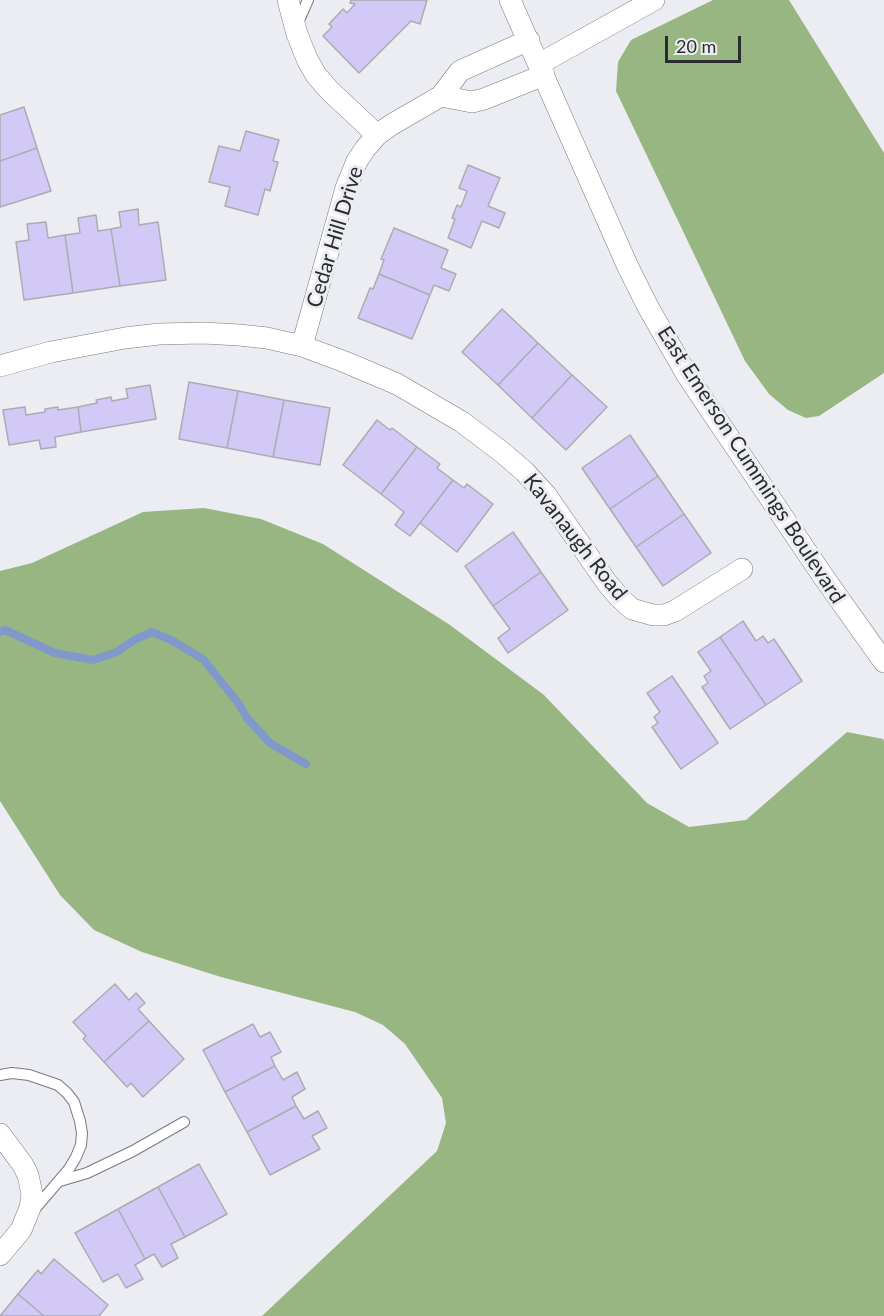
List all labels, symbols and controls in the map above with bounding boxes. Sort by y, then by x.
scale bar [668,24,744,62]
text: 20 m [676,35,716,57]
street label: Cedar Hill Drive [302,163,368,311]
street label: East Emerson Cummings Boulevard [652,322,850,608]
street label: Kavanaugh Road [518,469,632,605]

